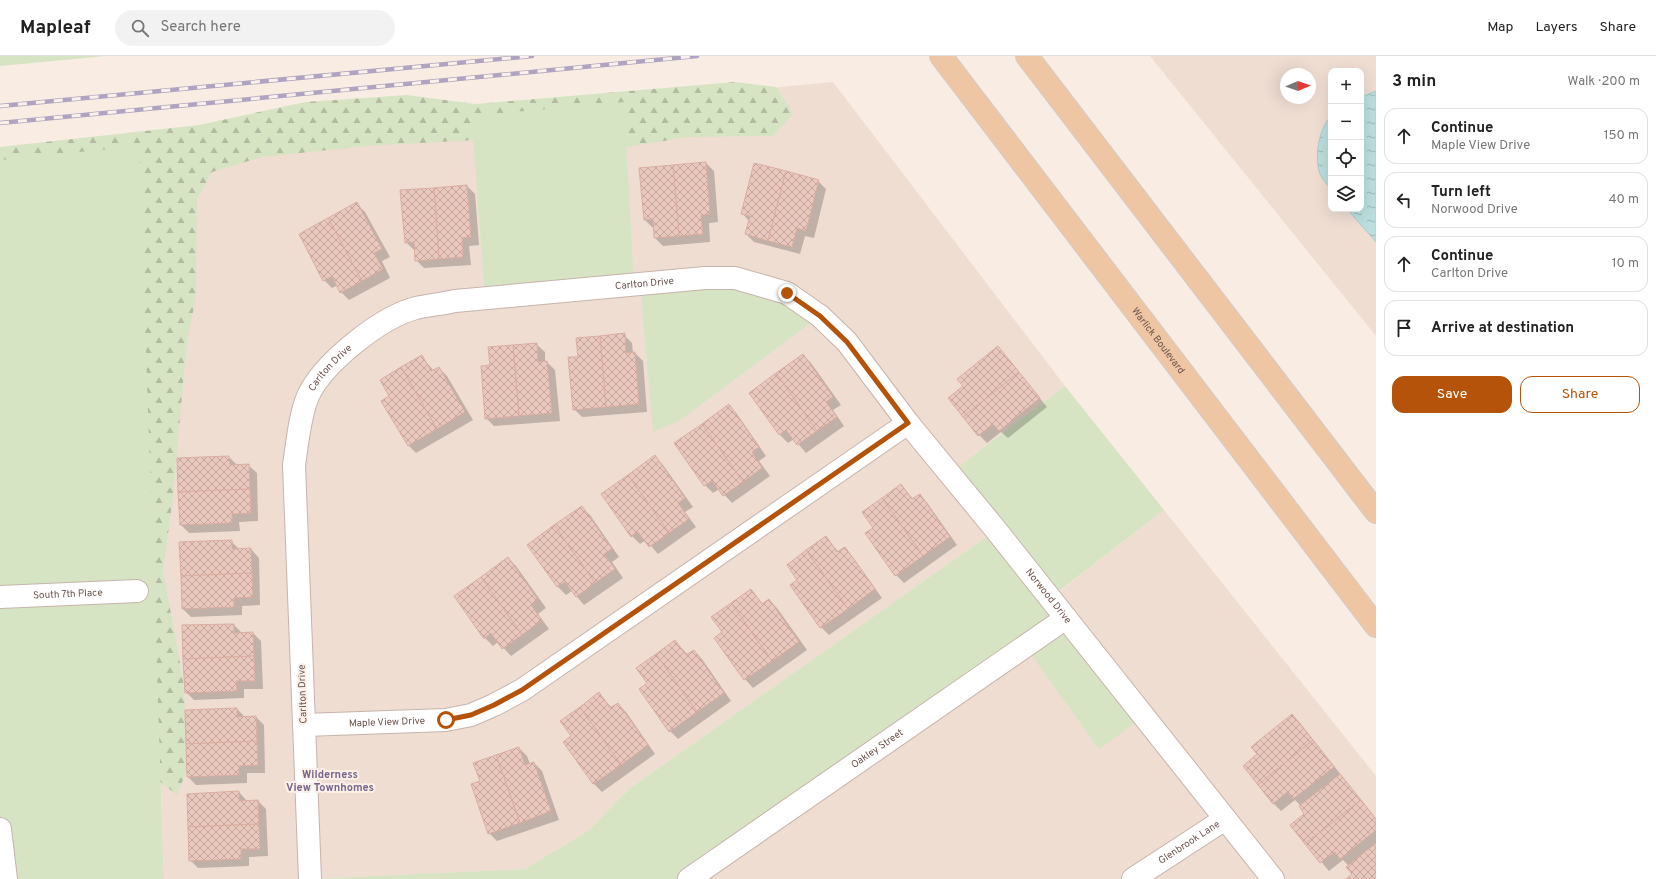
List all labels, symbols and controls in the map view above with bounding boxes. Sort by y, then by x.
search box [115,10,395,46]
text: Mapleaf [20,16,91,40]
icon: search [129,17,151,39]
text: Search here [161,18,241,37]
text: Map [1487,19,1513,36]
text: Layers [1535,19,1577,36]
text: Share [1599,19,1636,36]
north arrow [1280,68,1316,104]
map controls [1328,68,1364,212]
button: + [1328,68,1364,104]
text: 3 min [1392,71,1436,93]
text: Walk · 200 m [1568,74,1640,90]
button: − [1328,104,1364,140]
text: Continue [1431,119,1493,138]
icon: ahead [1393,125,1415,147]
text: 150 m [1604,128,1639,144]
text: Maple View Drive [1431,138,1530,154]
button: locate [1328,140,1364,176]
button: layers [1328,176,1364,212]
text: Turn left [1431,183,1491,202]
icon: left [1393,189,1415,211]
text: 40 m [1609,192,1639,208]
text: Norwood Drive [1431,202,1518,218]
text: Continue [1431,247,1493,266]
icon: ahead [1393,253,1415,275]
text: 10 m [1612,256,1639,272]
text: Carlton Drive [1431,266,1508,282]
street label: Carlton Drive [614,274,675,293]
route end [778,284,796,302]
street label: Warlick Boulevard [1129,305,1188,377]
icon: arrive [1393,317,1415,339]
text: Arrive at destination [1431,319,1574,338]
street label: Carlton Drive [305,341,355,394]
button: Save [1392,376,1512,413]
button: Share [1520,376,1640,413]
street label: Norwood Drive [1023,566,1074,626]
street label: South 7th Place [33,586,103,602]
street label: Carlton Drive [295,664,311,724]
route start [437,711,455,729]
street label: Maple View Drive [349,714,425,730]
street label: Oakley Street [849,726,906,771]
district label: Wilderness View Townhomes [286,768,374,795]
street label: Glenbrook Lane [1156,818,1222,867]

